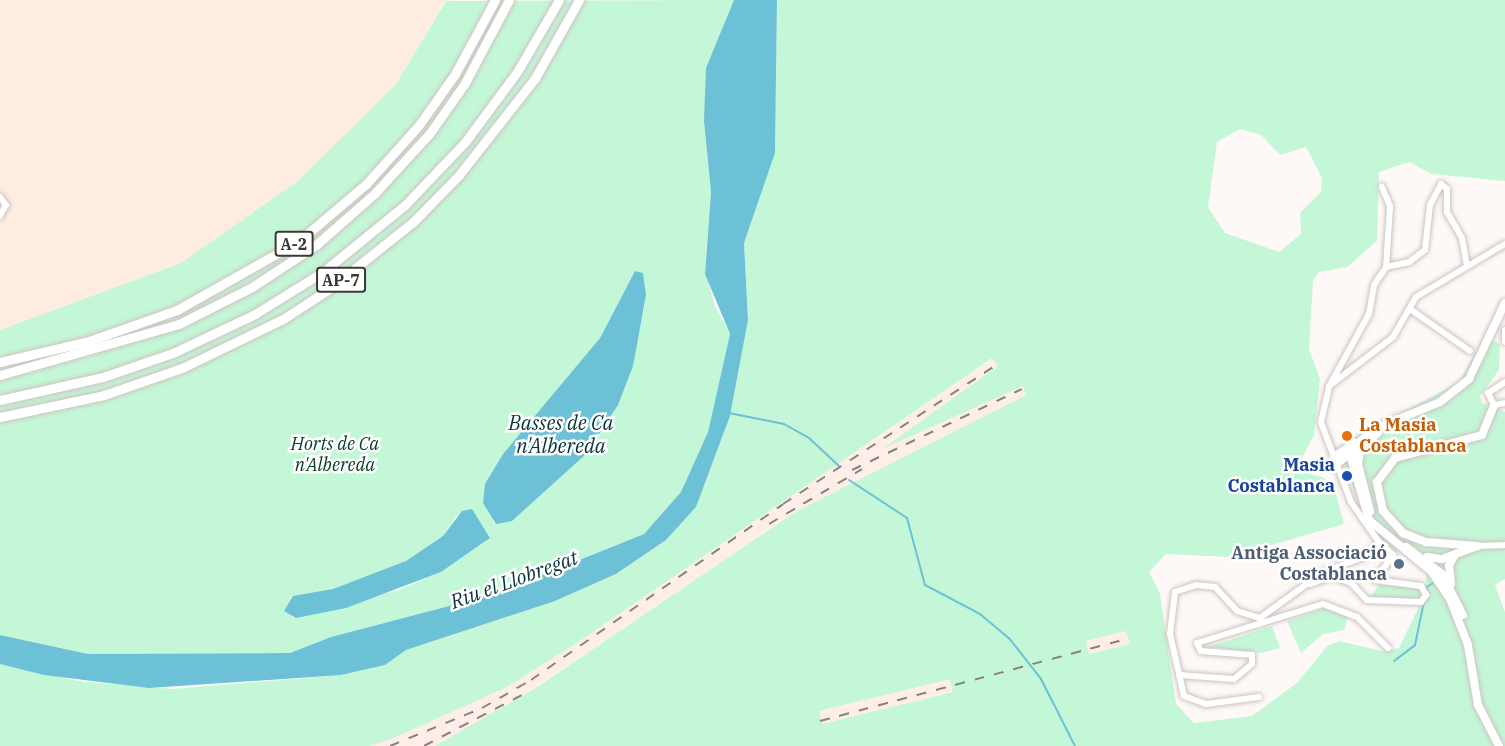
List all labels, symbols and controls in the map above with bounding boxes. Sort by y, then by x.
road number: A-2 [274,231,314,257]
road number: AP-7 [316,267,366,293]
water label: Basses de Ca n'Albereda [509,411,613,458]
place label: La Masia Costablanca [1359,415,1466,458]
marker: La Masia Costablanca [1340,429,1354,443]
park label: Horts de Ca n'Albereda [291,434,379,476]
place label: Masia Costablanca [1228,455,1335,498]
marker: Masia Costablanca [1340,469,1354,483]
place label: Antiga Associació Costablanca [1231,543,1387,586]
water label: Riu el Llobregat [447,545,581,613]
marker: Antiga Associació Costablanca [1392,557,1406,571]

